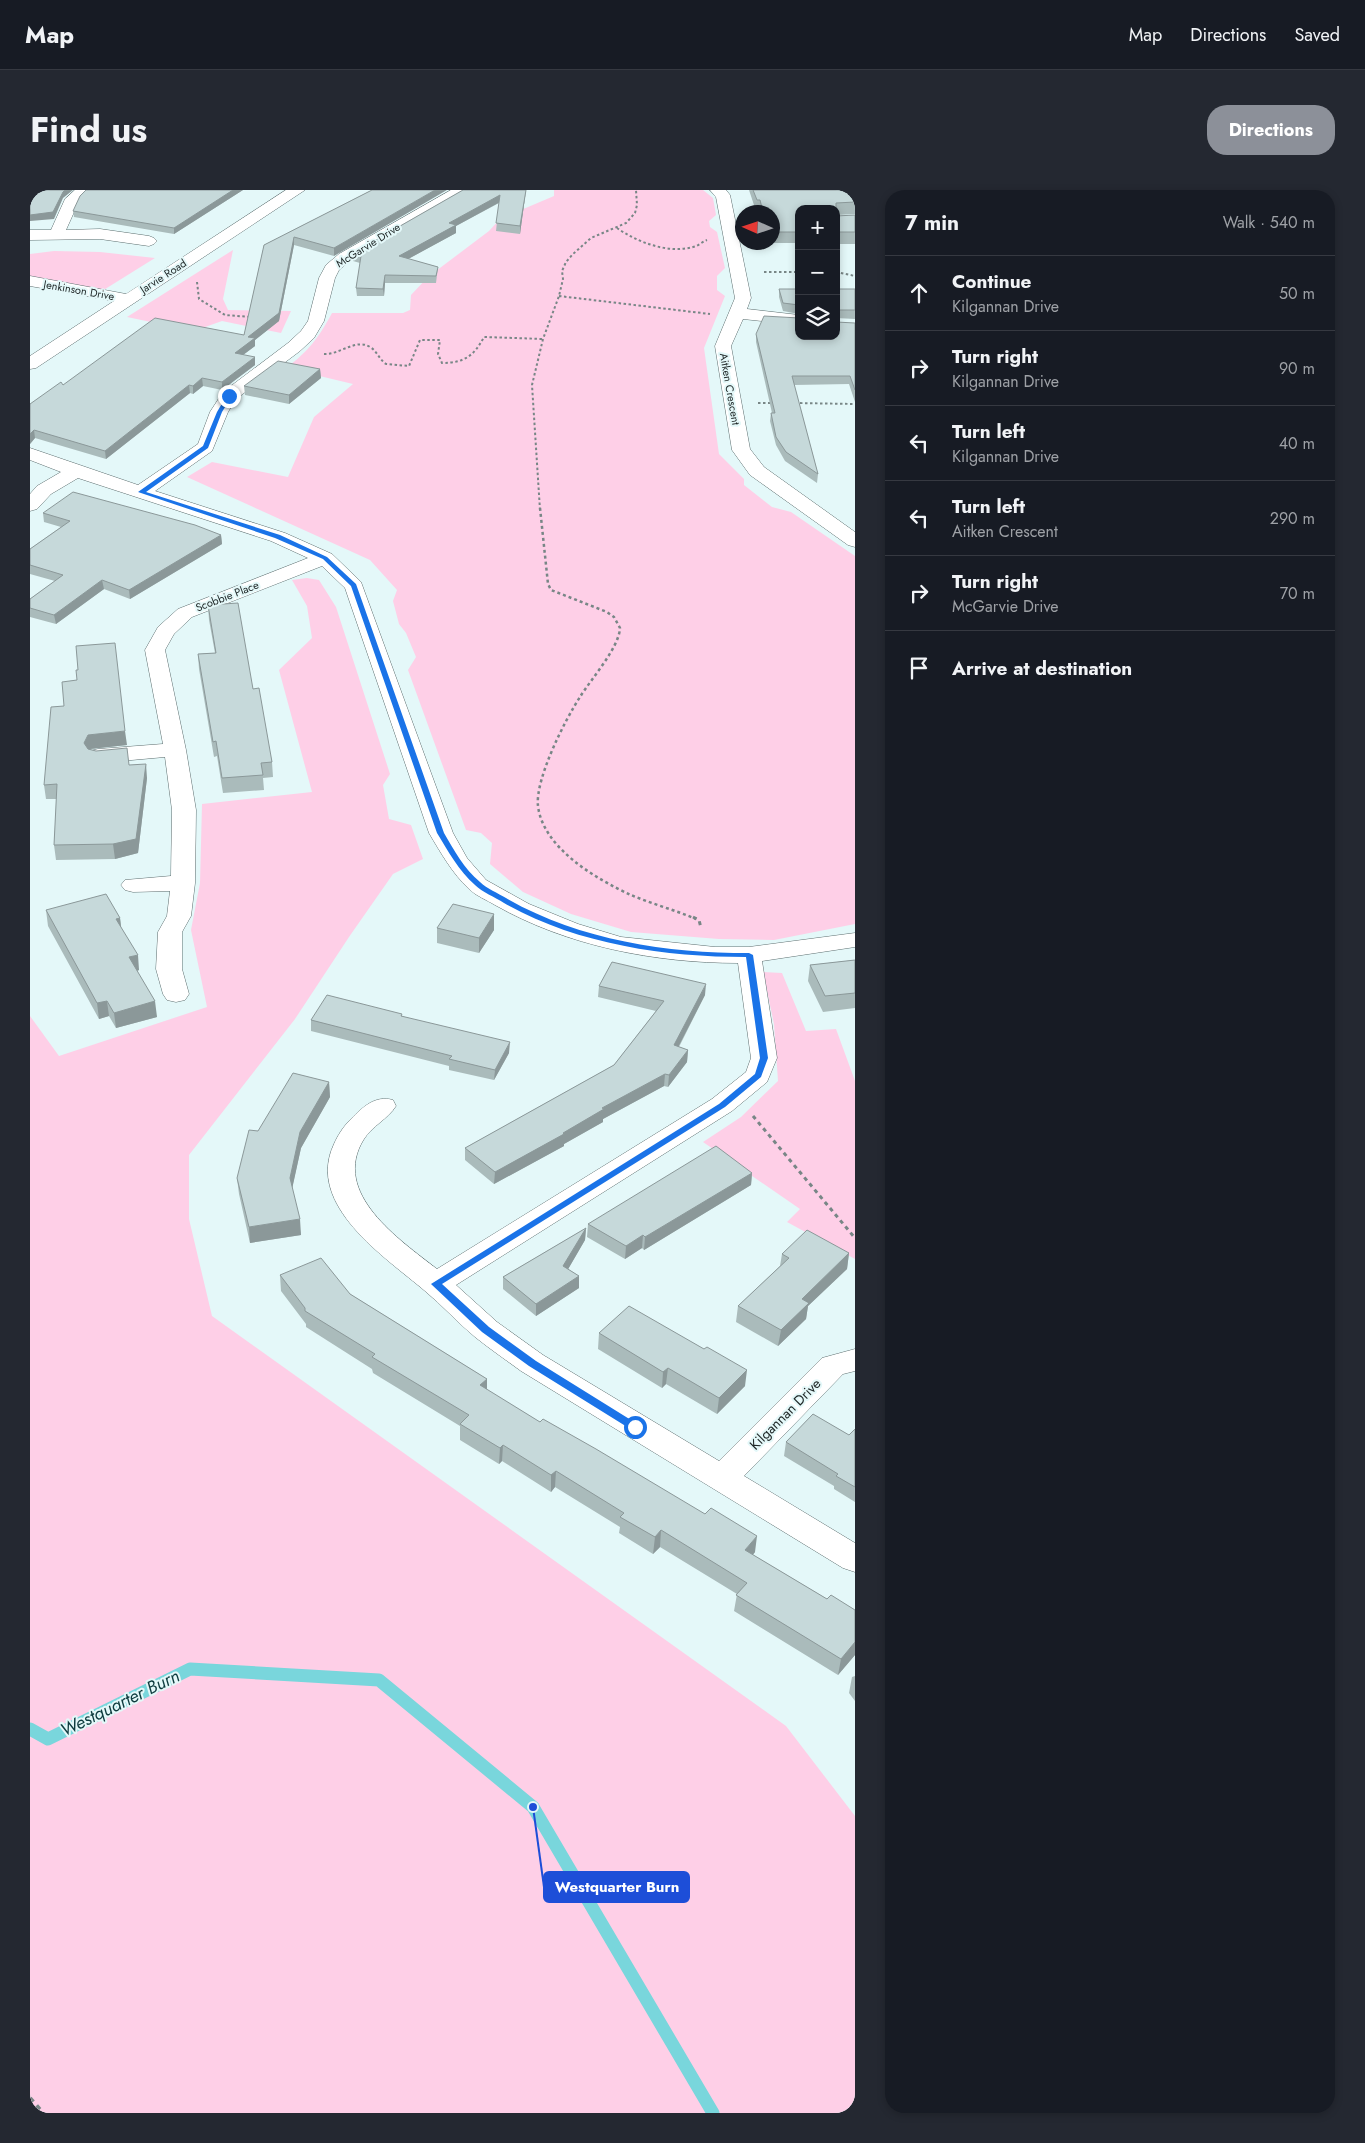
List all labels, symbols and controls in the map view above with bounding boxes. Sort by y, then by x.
text: Map [25,17,74,52]
text: Map [1129,22,1162,48]
text: Directions [1190,22,1266,48]
text: Saved [1294,22,1340,48]
text: Find us [30,105,147,155]
button: Directions [1207,105,1335,155]
north arrow [735,205,780,250]
map controls [795,205,840,340]
button: + [795,205,840,250]
text: 7 min [905,208,959,238]
text: Walk · 540 m [1223,211,1315,234]
street label: McGarvie Drive [333,219,404,271]
button: − [795,250,840,295]
street label: Jarvie Road [135,255,189,298]
text: Continue [952,268,1031,295]
street label: Jenkinson Drive [40,276,116,304]
icon: ahead [905,279,933,307]
text: 50 m [1279,282,1315,305]
button: layers [795,295,840,340]
text: Kilgannan Drive [952,295,1059,318]
text: Turn right [952,343,1038,370]
street label: Aitken Crescent [716,352,744,427]
icon: right [905,354,933,382]
text: 90 m [1279,357,1315,380]
text: Kilgannan Drive [952,370,1059,393]
route end [218,385,241,408]
text: Turn left [952,418,1025,445]
icon: left [905,429,933,457]
text: 40 m [1279,432,1315,455]
text: Kilgannan Drive [952,445,1059,468]
text: Turn left [952,493,1025,520]
icon: left [905,504,933,532]
text: 290 m [1270,507,1315,530]
text: Aitken Crescent [952,520,1058,543]
text: Turn right [952,568,1038,595]
street label: Scobbie Place [193,577,261,615]
icon: right [905,579,933,607]
text: 70 m [1280,582,1315,605]
text: McGarvie Drive [952,595,1058,618]
icon: arrive [905,654,933,682]
text: Arrive at destination [952,655,1132,682]
street label: Kilgannan Drive [745,1374,825,1454]
route start [624,1416,647,1439]
water label: Westquarter Burn [56,1663,184,1743]
callout: Westquarter Burn [544,1872,689,1902]
text: Westquarter Burn [555,1876,679,1898]

